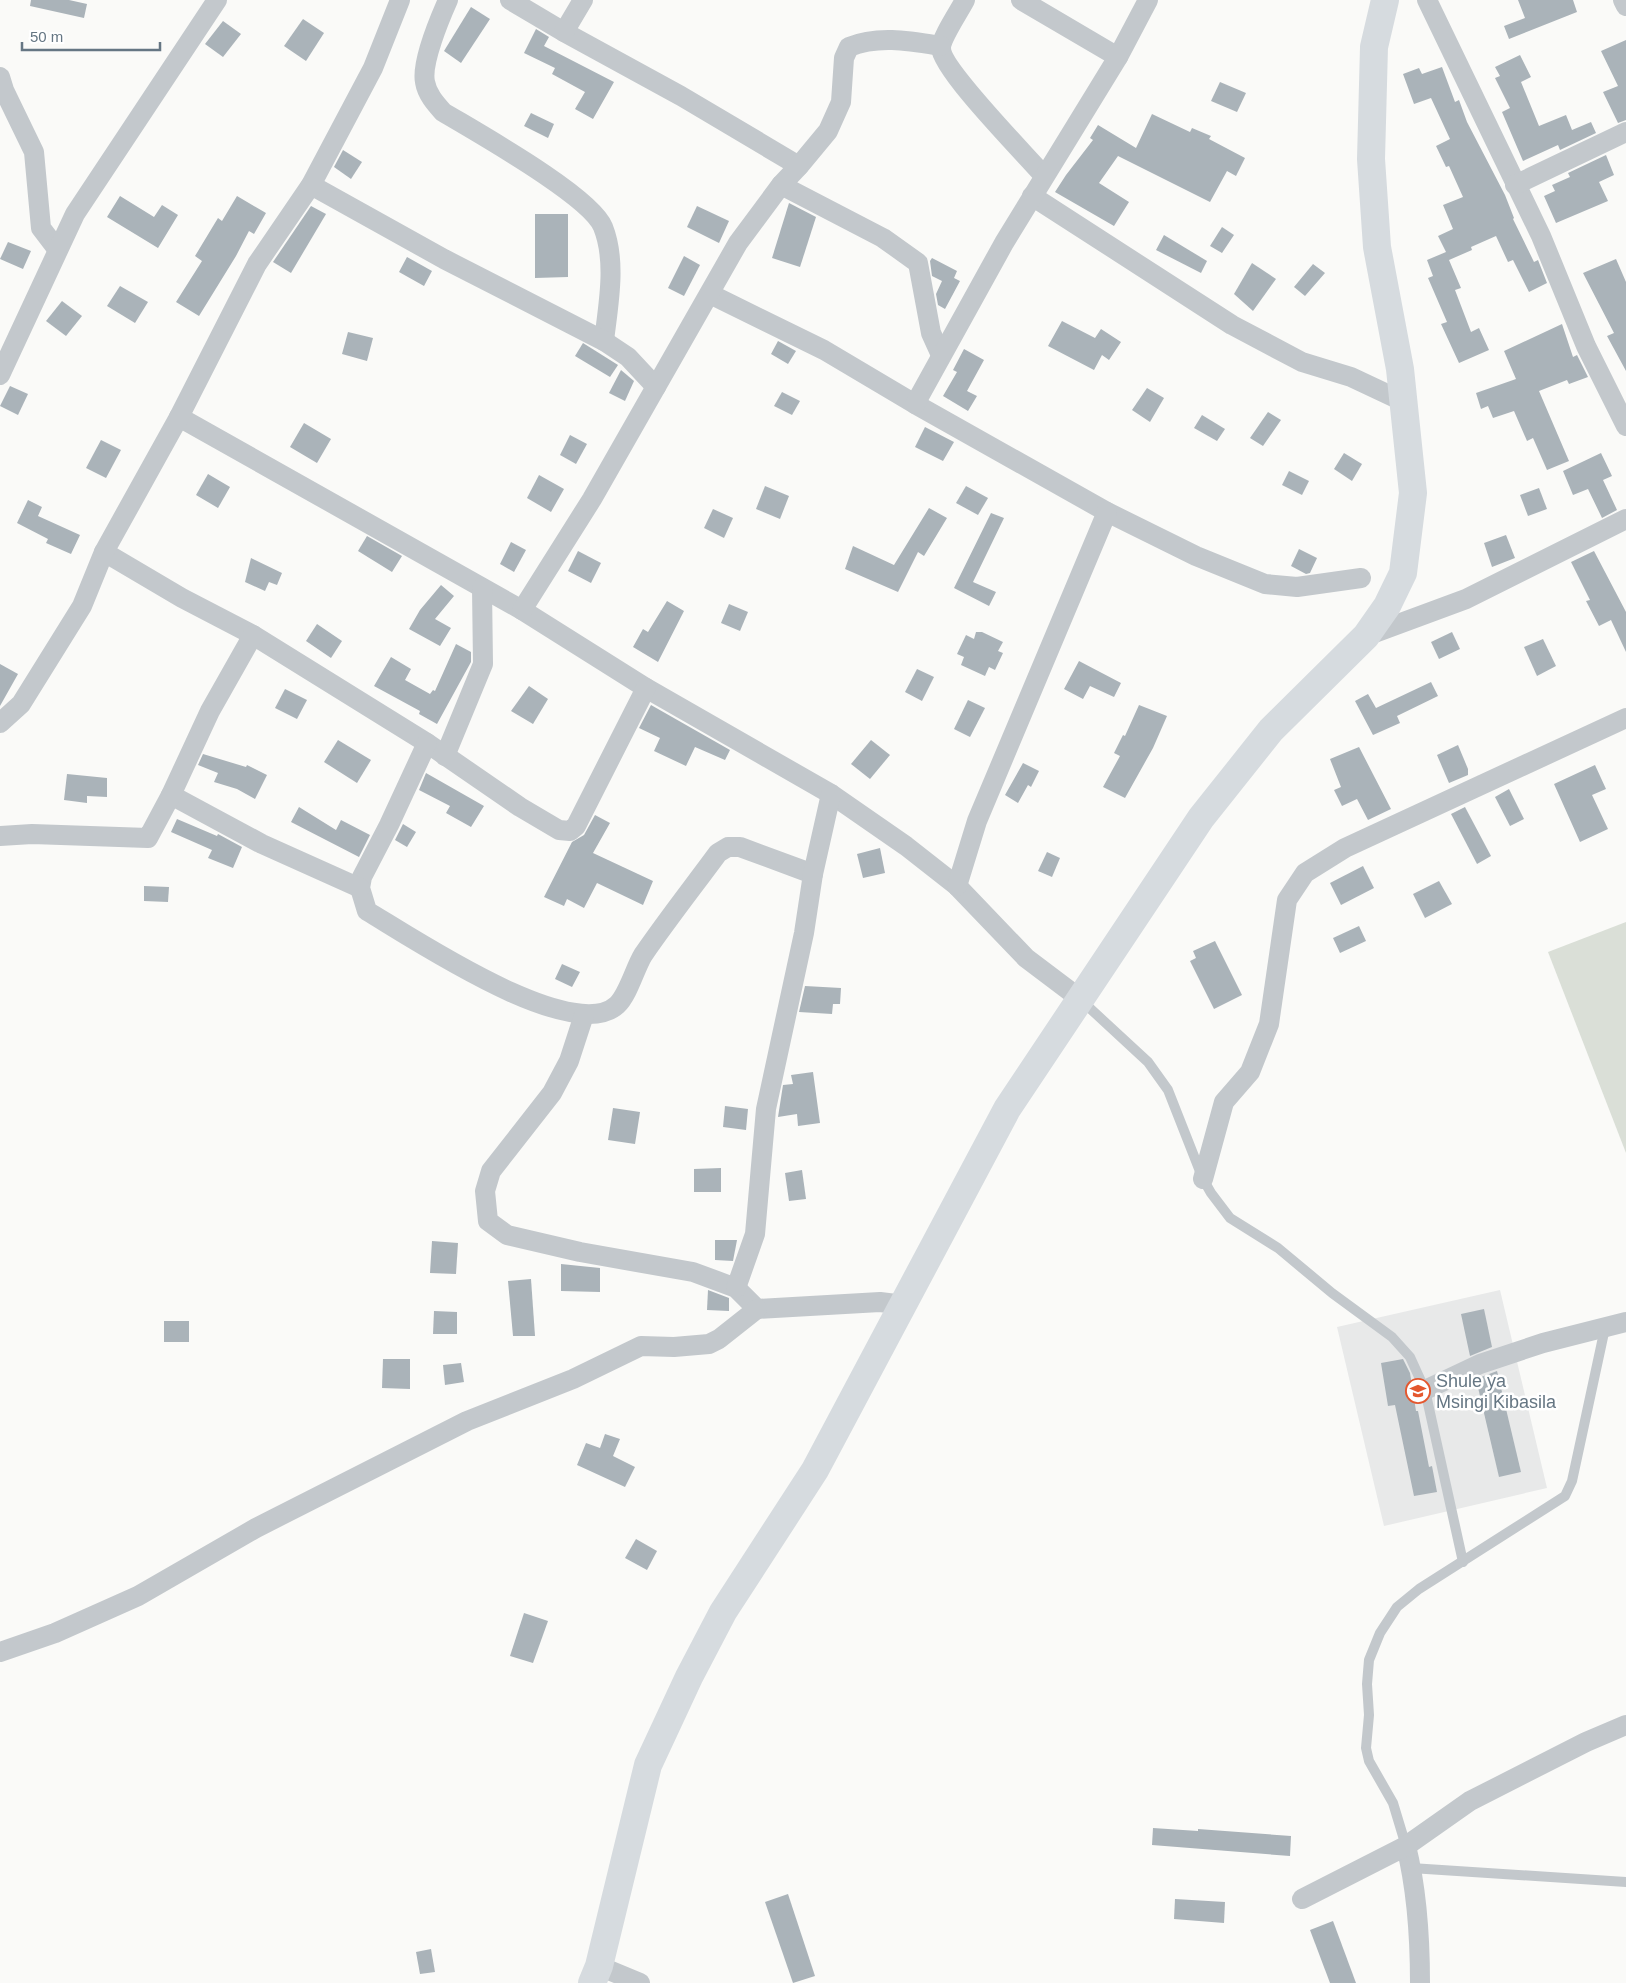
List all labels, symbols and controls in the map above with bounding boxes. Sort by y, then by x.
scale bar [22,20,160,52]
text: 50 m [30,28,63,45]
place label: Shule ya Msingi Kibasila [1436,1371,1557,1412]
school or university icon: Shule ya Msingi Kibasila [1405,1378,1431,1404]

